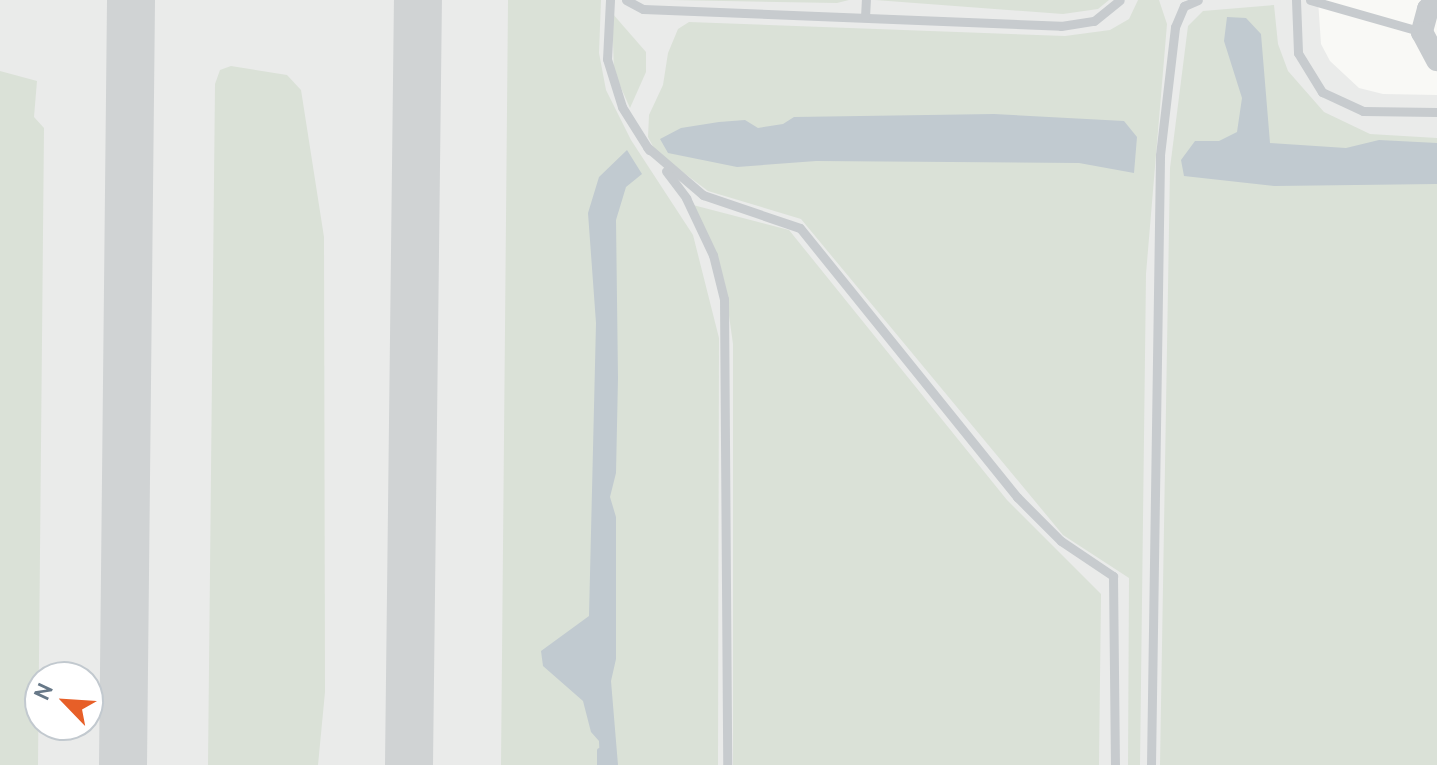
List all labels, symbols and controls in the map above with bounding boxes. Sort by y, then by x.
north arrow [24,661,104,741]
text: N [28,679,59,704]

